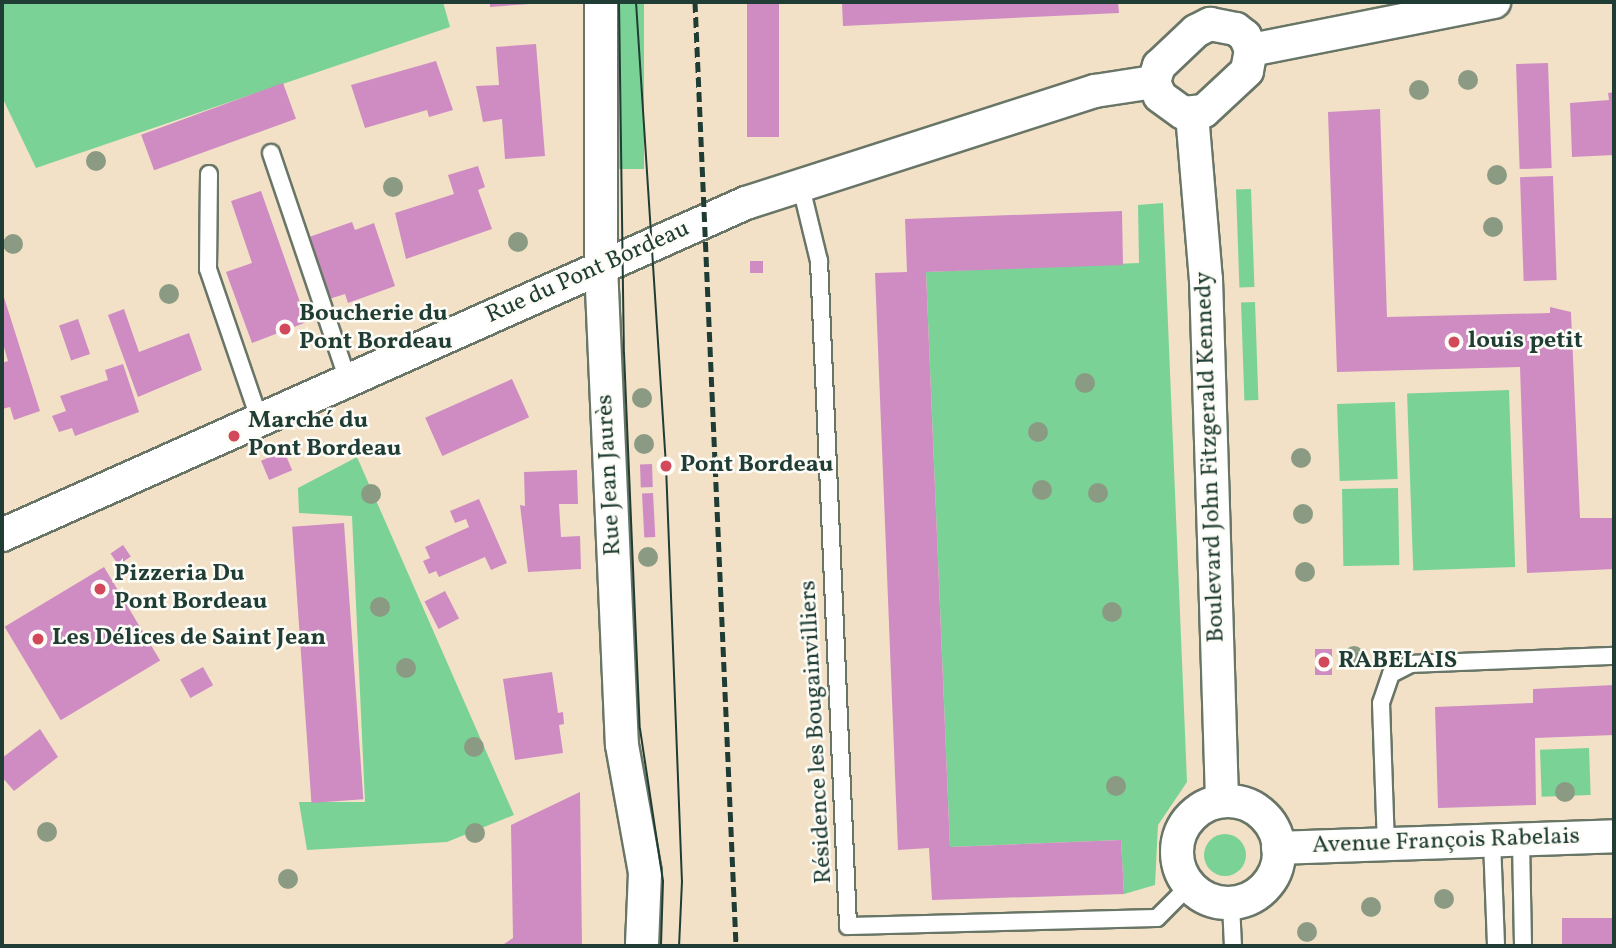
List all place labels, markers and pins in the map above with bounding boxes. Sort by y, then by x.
place label: Boucherie du Pont Bordeau [299,301,452,357]
marker: Boucherie du Pont Bordeau [277,321,293,337]
place label: louis petit [1468,328,1583,356]
marker: louis petit [1446,334,1462,350]
place label: Marché du Pont Bordeau [248,408,401,464]
marker: Marché du Pont Bordeau [226,428,242,444]
place label: Pont Bordeau [680,452,833,480]
marker: Pont Bordeau [658,458,674,474]
place label: Pizzeria Du Pont Bordeau [114,561,267,617]
marker: Pizzeria Du Pont Bordeau [92,581,108,597]
place label: Les Délices de Saint Jean [52,625,326,653]
marker: Les Délices de Saint Jean [30,631,46,647]
place label: RABELAIS [1338,648,1457,676]
marker: RABELAIS [1316,654,1332,670]

